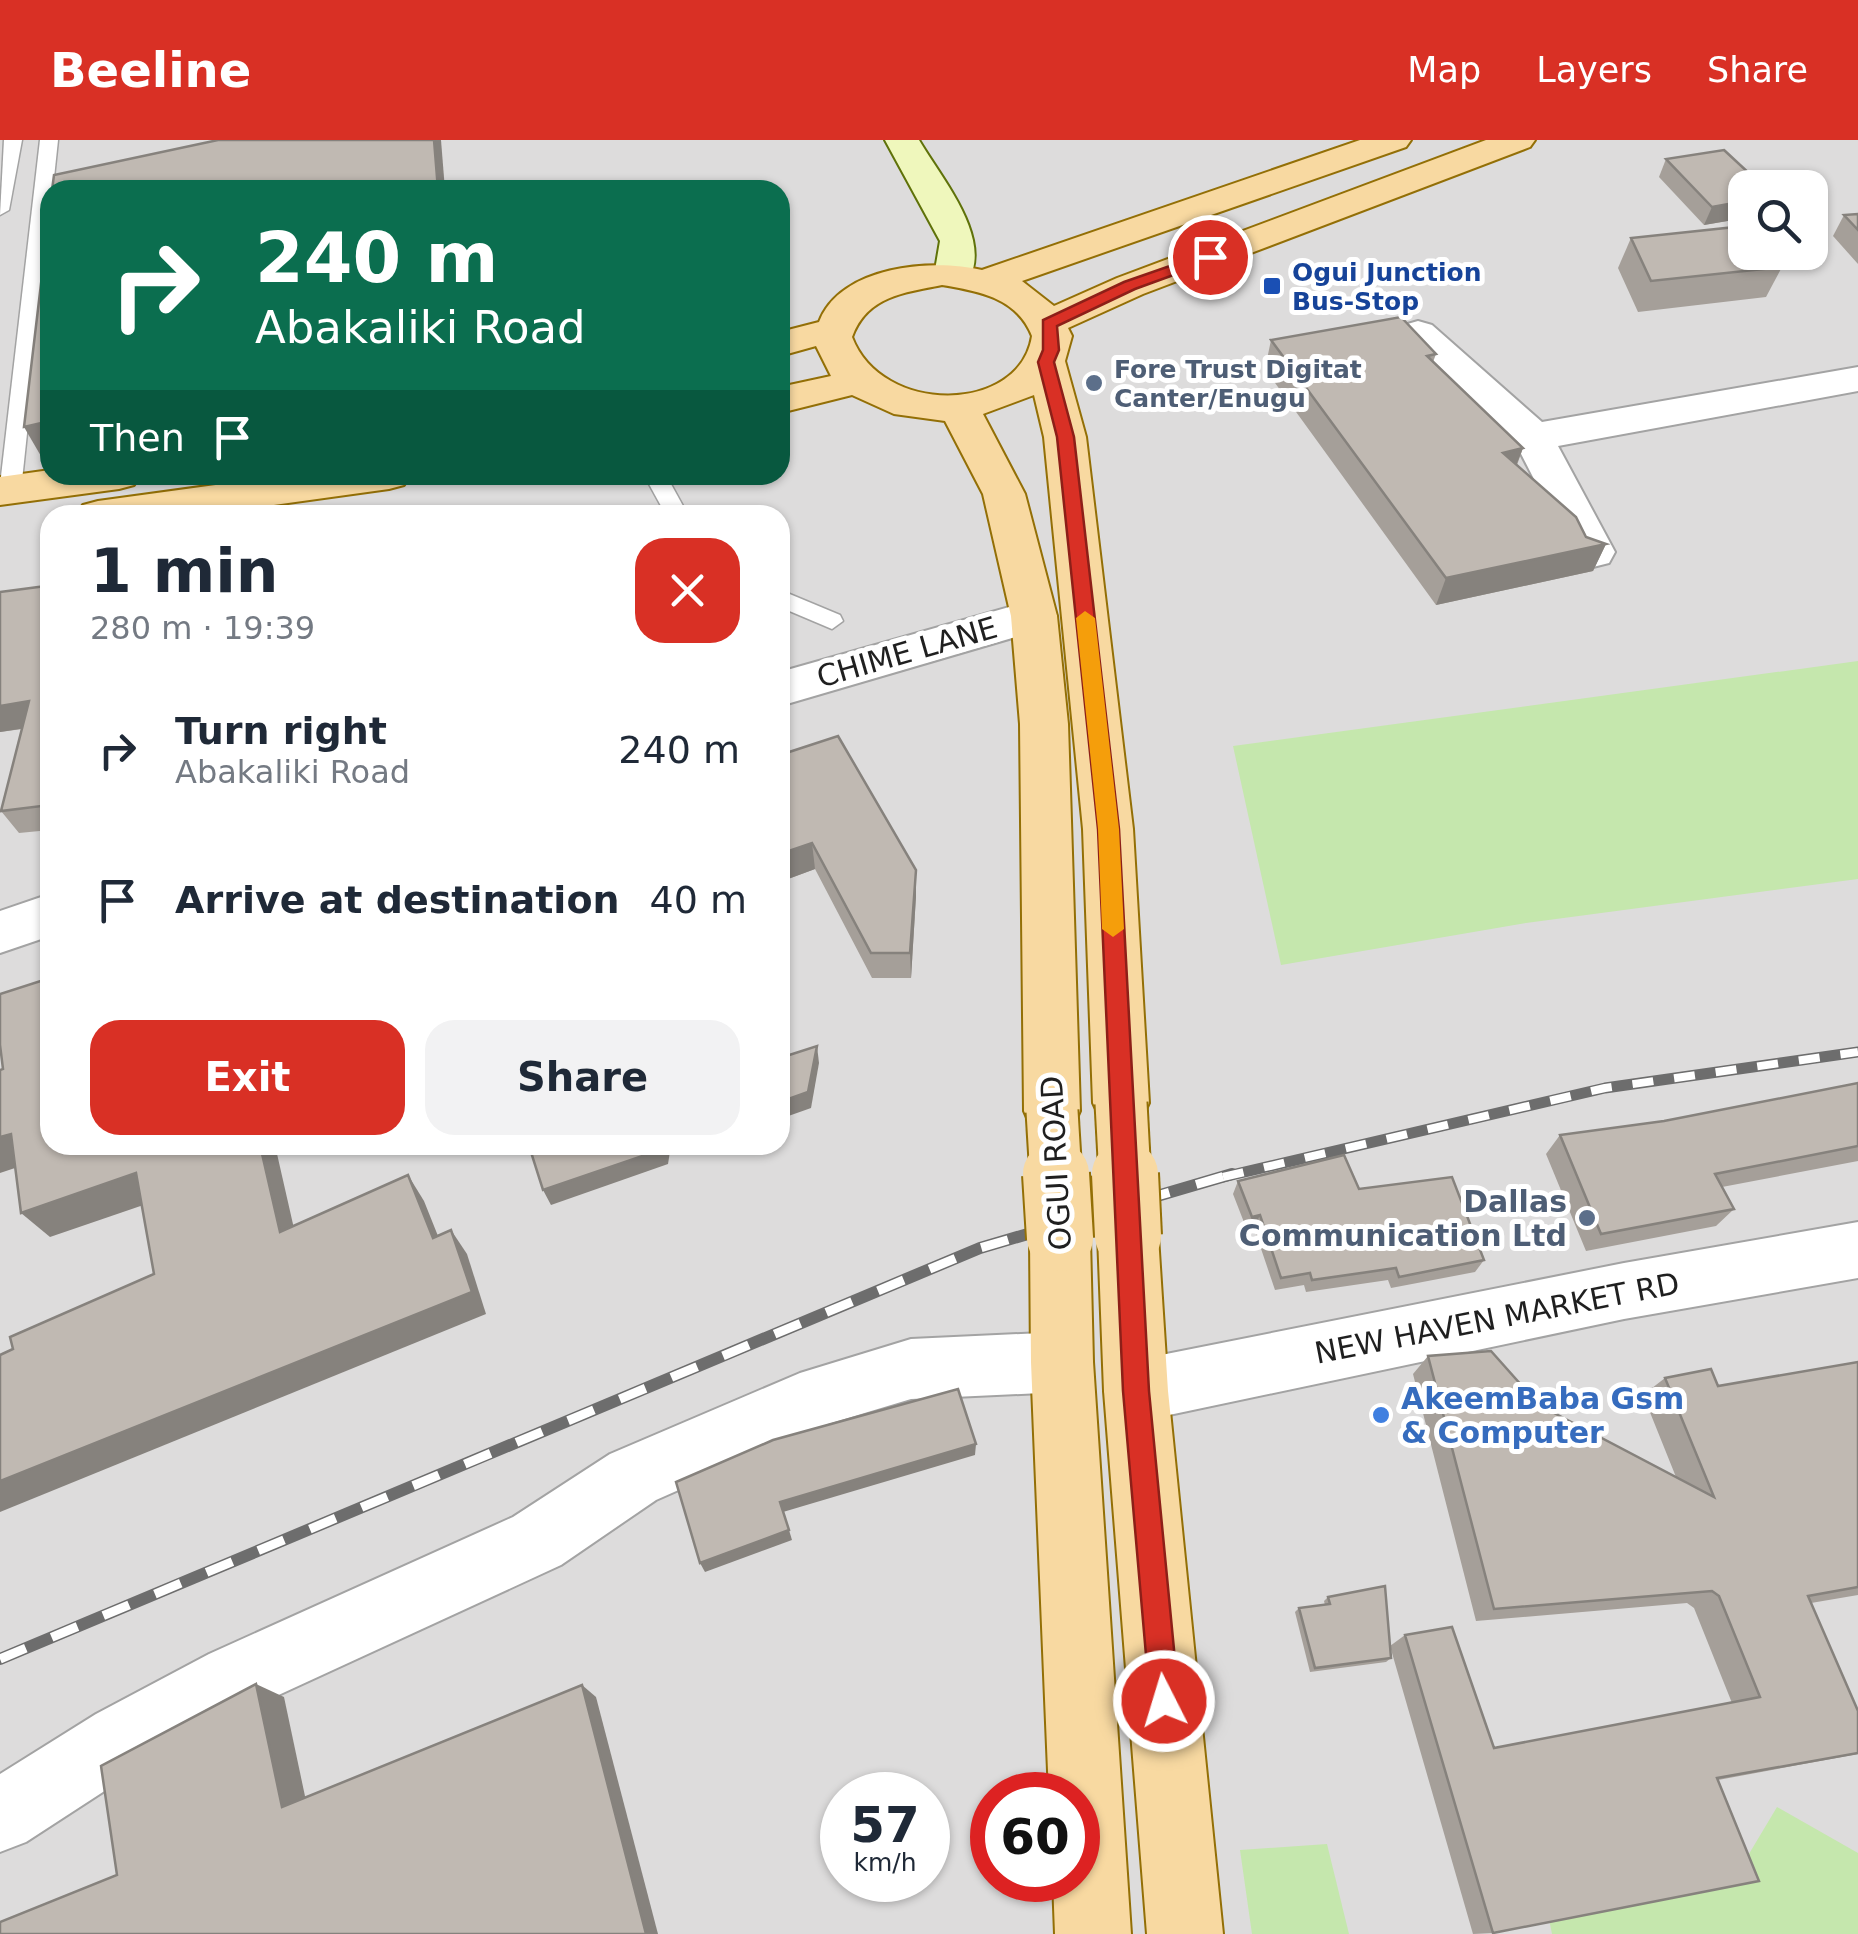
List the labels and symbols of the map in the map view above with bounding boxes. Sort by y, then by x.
pin [1168,215,1253,300]
place label: Ogui Junction Bus-Stop [1292,258,1481,316]
marker: Ogui Junction Bus-Stop [1261,275,1283,297]
place label: Fore Trust Digitat Canter/Enugu [1114,355,1362,413]
marker: Fore Trust Digitat Canter/Enugu [1083,372,1105,394]
street label: CHIME LANE [813,610,1001,694]
street label: OGUI ROAD [1034,1075,1078,1251]
place label: Dallas Communication Ltd [1239,1184,1567,1253]
marker: Dallas Communication Ltd [1576,1207,1598,1229]
street label: NEW HAVEN MARKET RD [1312,1265,1682,1371]
place label: AkeemBaba Gsm & Computer [1401,1381,1684,1450]
marker: AkeemBaba Gsm & Computer [1370,1404,1392,1426]
position arrow [1112,1649,1216,1753]
speed limit sign: 60 [970,1772,1100,1902]

